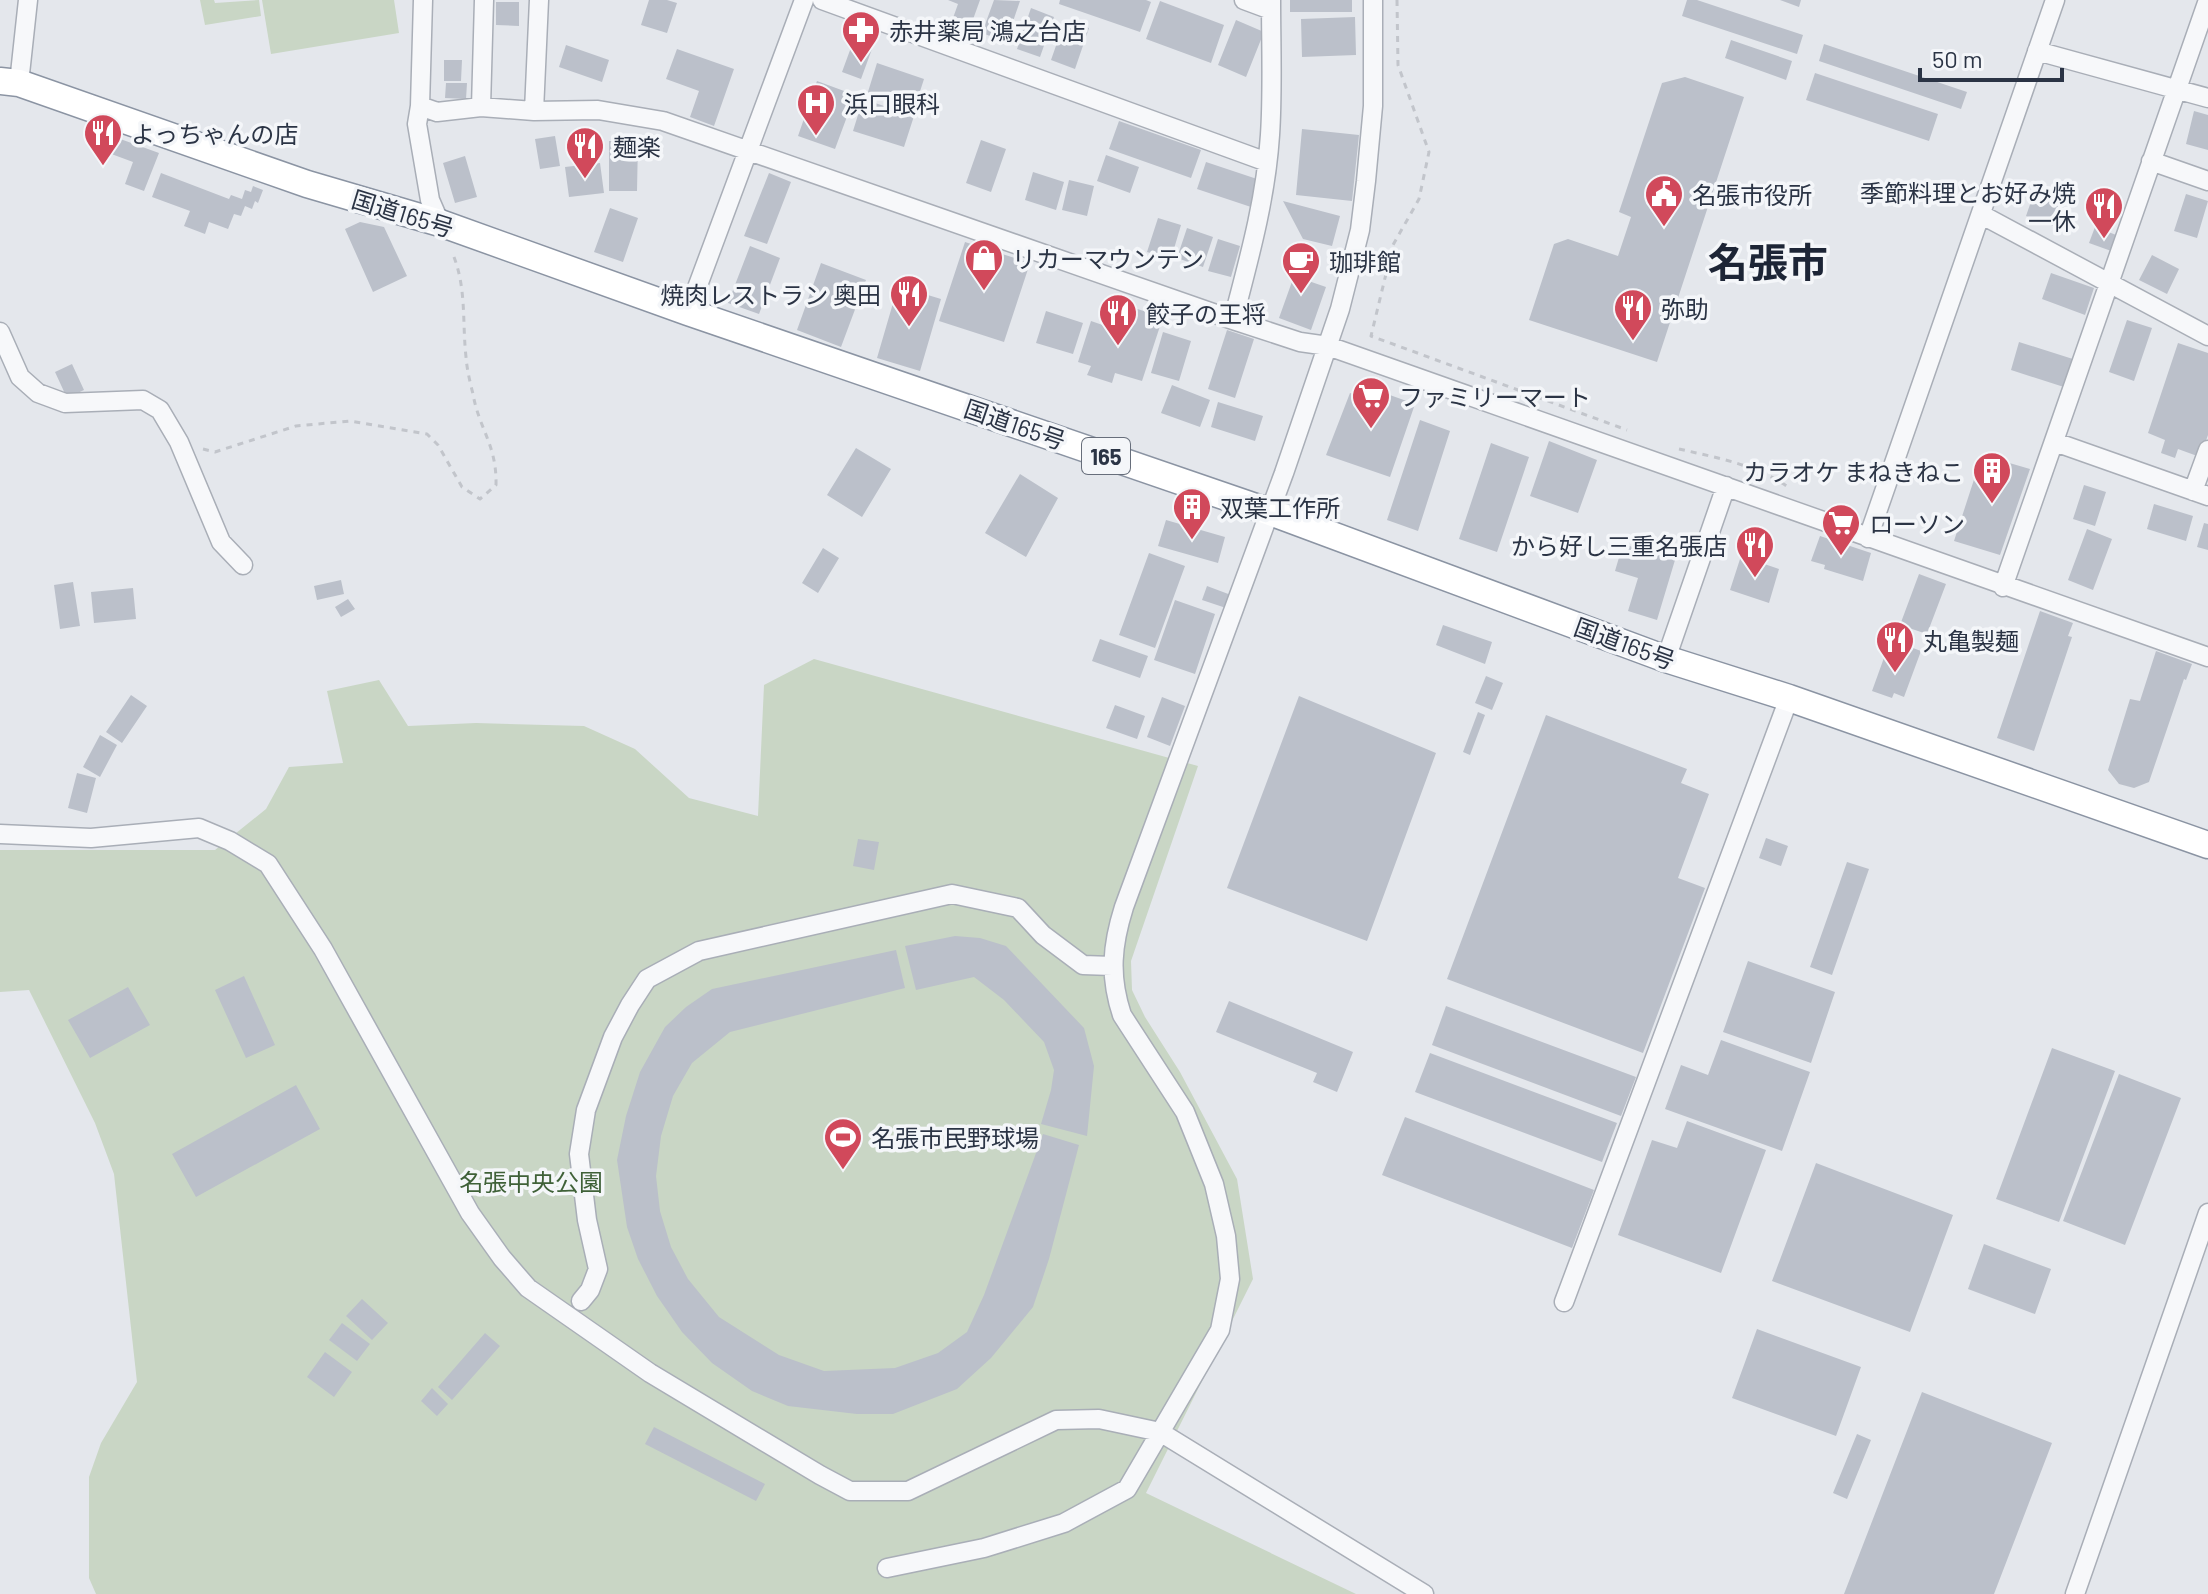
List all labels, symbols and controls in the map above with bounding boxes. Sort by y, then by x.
pharmacy icon: 赤井薬局 鴻之台店 [840,9,882,64]
place label: 赤井薬局 鴻之台店 [889,16,1086,45]
scale bar [1920,32,2062,82]
text: 50 m [1932,44,1983,73]
hospital icon: 浜口眼科 [795,82,837,137]
place label: 浜口眼科 [844,89,940,118]
restaurant icon: よっちゃんの店 [82,112,124,167]
place label: よっちゃんの店 [131,119,298,148]
restaurant icon: 麺楽 [564,125,606,180]
place label: 麺楽 [613,132,661,161]
public building icon: 名張市役所 [1643,173,1685,228]
place label: 季節料理とお好み焼 一休 [1860,178,2076,235]
place label: 名張市役所 [1692,180,1812,209]
street label: 国道165号 [349,184,457,242]
restaurant icon: 季節料理とお好み焼 一休 [2083,185,2125,240]
shop icon: リカーマウンテン [963,237,1005,292]
district label: 名張市 [1708,237,1828,285]
cafe icon: 珈琲館 [1280,240,1322,295]
place label: リカーマウンテン [1012,244,1204,273]
place label: 珈琲館 [1329,247,1401,276]
restaurant icon: 焼肉レストラン 奥田 [888,273,930,328]
place label: 焼肉レストラン 奥田 [660,280,881,309]
restaurant icon: 弥助 [1612,287,1654,342]
restaurant icon: 餃子の王将 [1097,292,1139,347]
place label: 弥助 [1661,294,1709,323]
place label: 餃子の王将 [1146,299,1266,328]
supermarket icon: ファミリーマート [1350,375,1392,430]
place label: ファミリーマート [1399,382,1591,411]
street label: 国道165号 [961,393,1069,455]
road number: 165 [1082,438,1130,474]
building icon: カラオケ まねきねこ [1971,450,2013,505]
place label: カラオケ まねきねこ [1743,457,1964,486]
building icon: 双葉工作所 [1171,486,1213,541]
place label: 双葉工作所 [1220,493,1340,522]
supermarket icon: ローソン [1820,502,1862,557]
place label: ローソン [1869,509,1965,538]
restaurant icon: から好し三重名張店 [1734,524,1776,579]
place label: から好し三重名張店 [1511,531,1727,560]
street label: 国道165号 [1571,611,1679,675]
restaurant icon: 丸亀製麺 [1874,619,1916,674]
place label: 丸亀製麺 [1923,626,2019,655]
sports icon: 名張市民野球場 [822,1116,864,1171]
place label: 名張市民野球場 [871,1123,1039,1152]
park label: 名張中央公園 [459,1167,603,1196]

